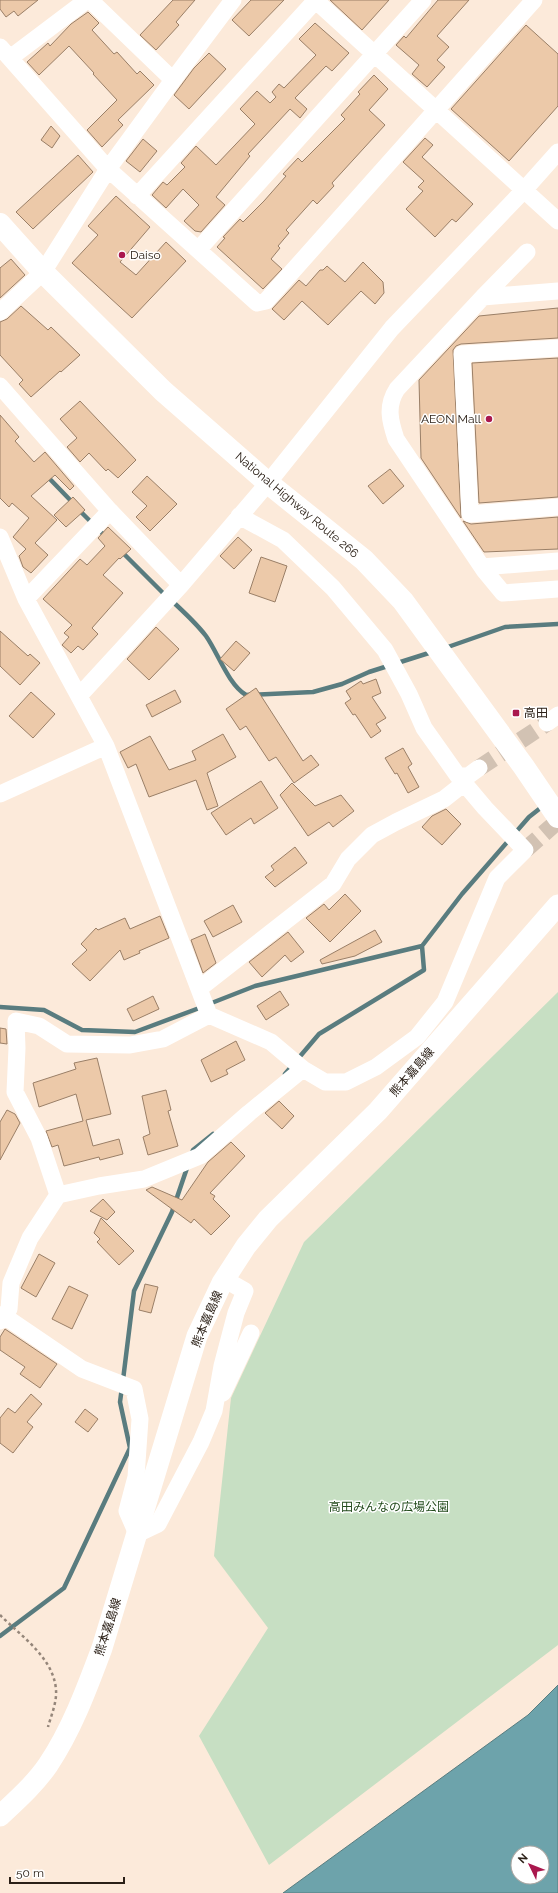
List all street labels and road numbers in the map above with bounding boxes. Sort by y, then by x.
street label: National Highway Route 266 [233,449,361,561]
street label: 熊本嘉島線 [387,1045,437,1099]
street label: 熊本嘉島線 [189,1289,225,1349]
street label: 熊本嘉島線 [92,1596,124,1658]

